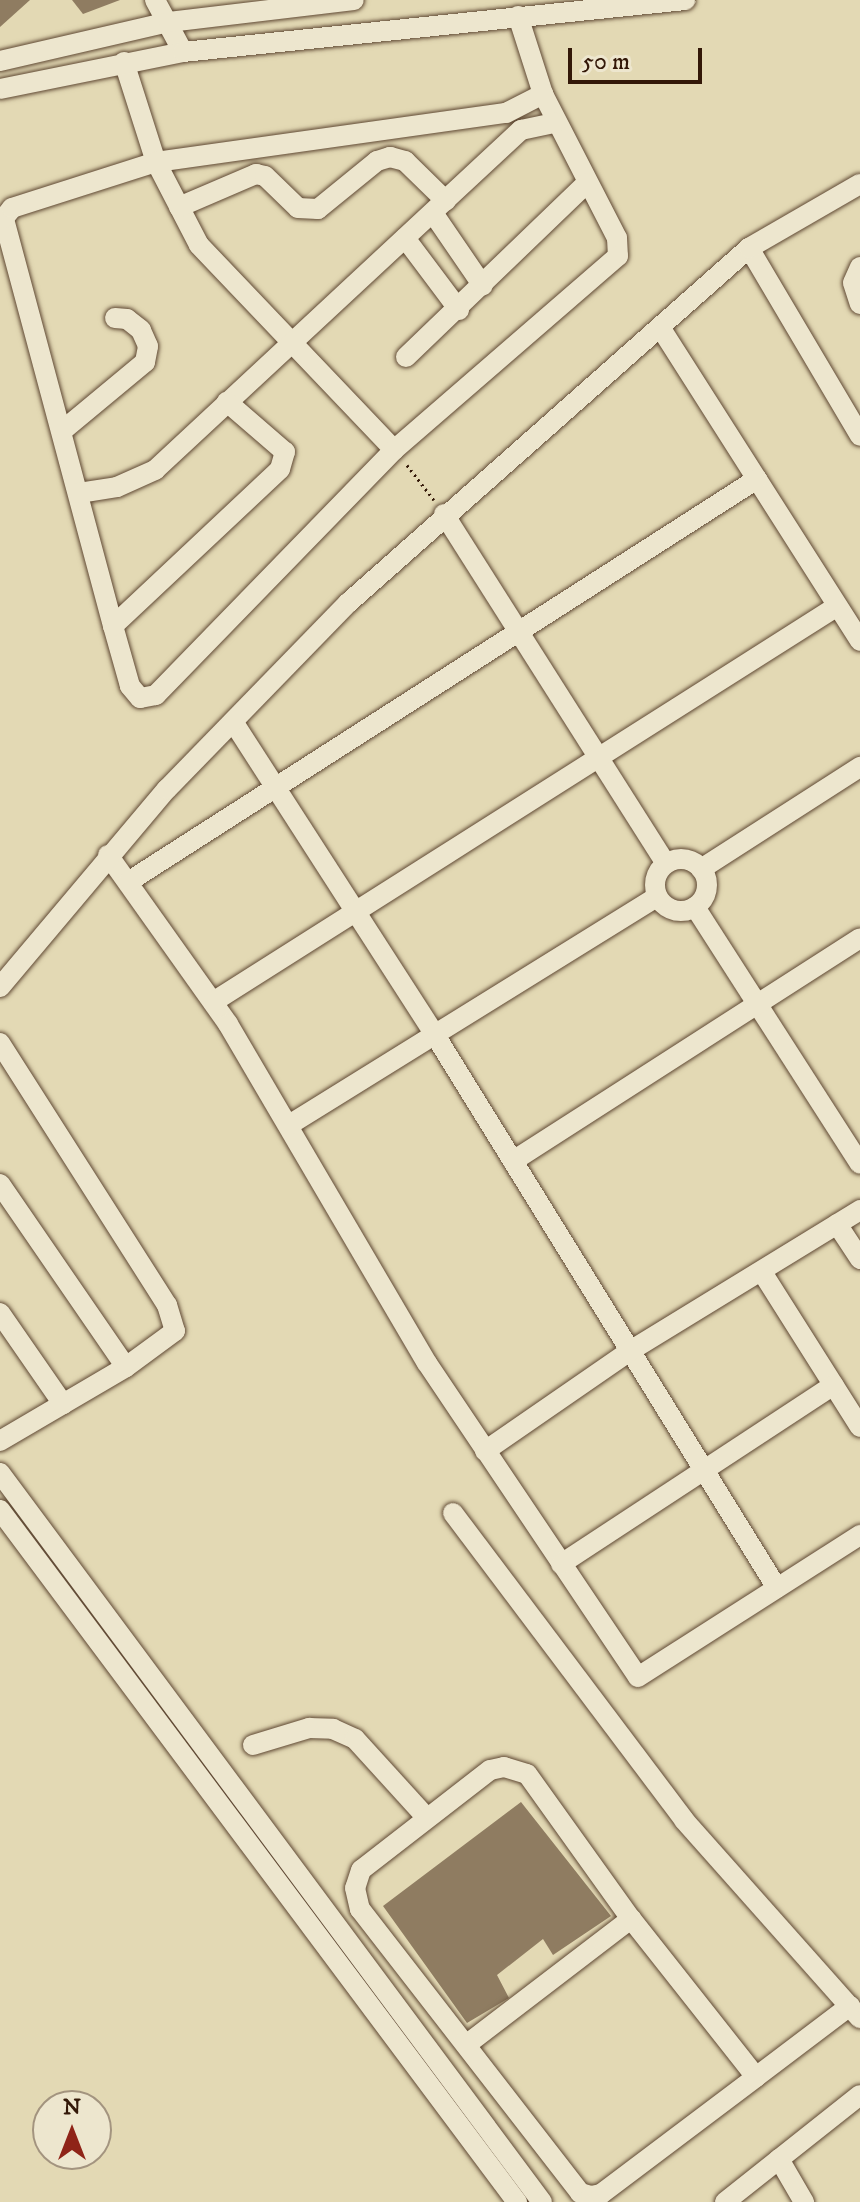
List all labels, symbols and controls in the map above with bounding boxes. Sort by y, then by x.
scale bar [572,32,706,82]
text: 50 m [582,47,630,77]
north arrow [32,2090,112,2170]
text: N [63,2094,81,2121]

